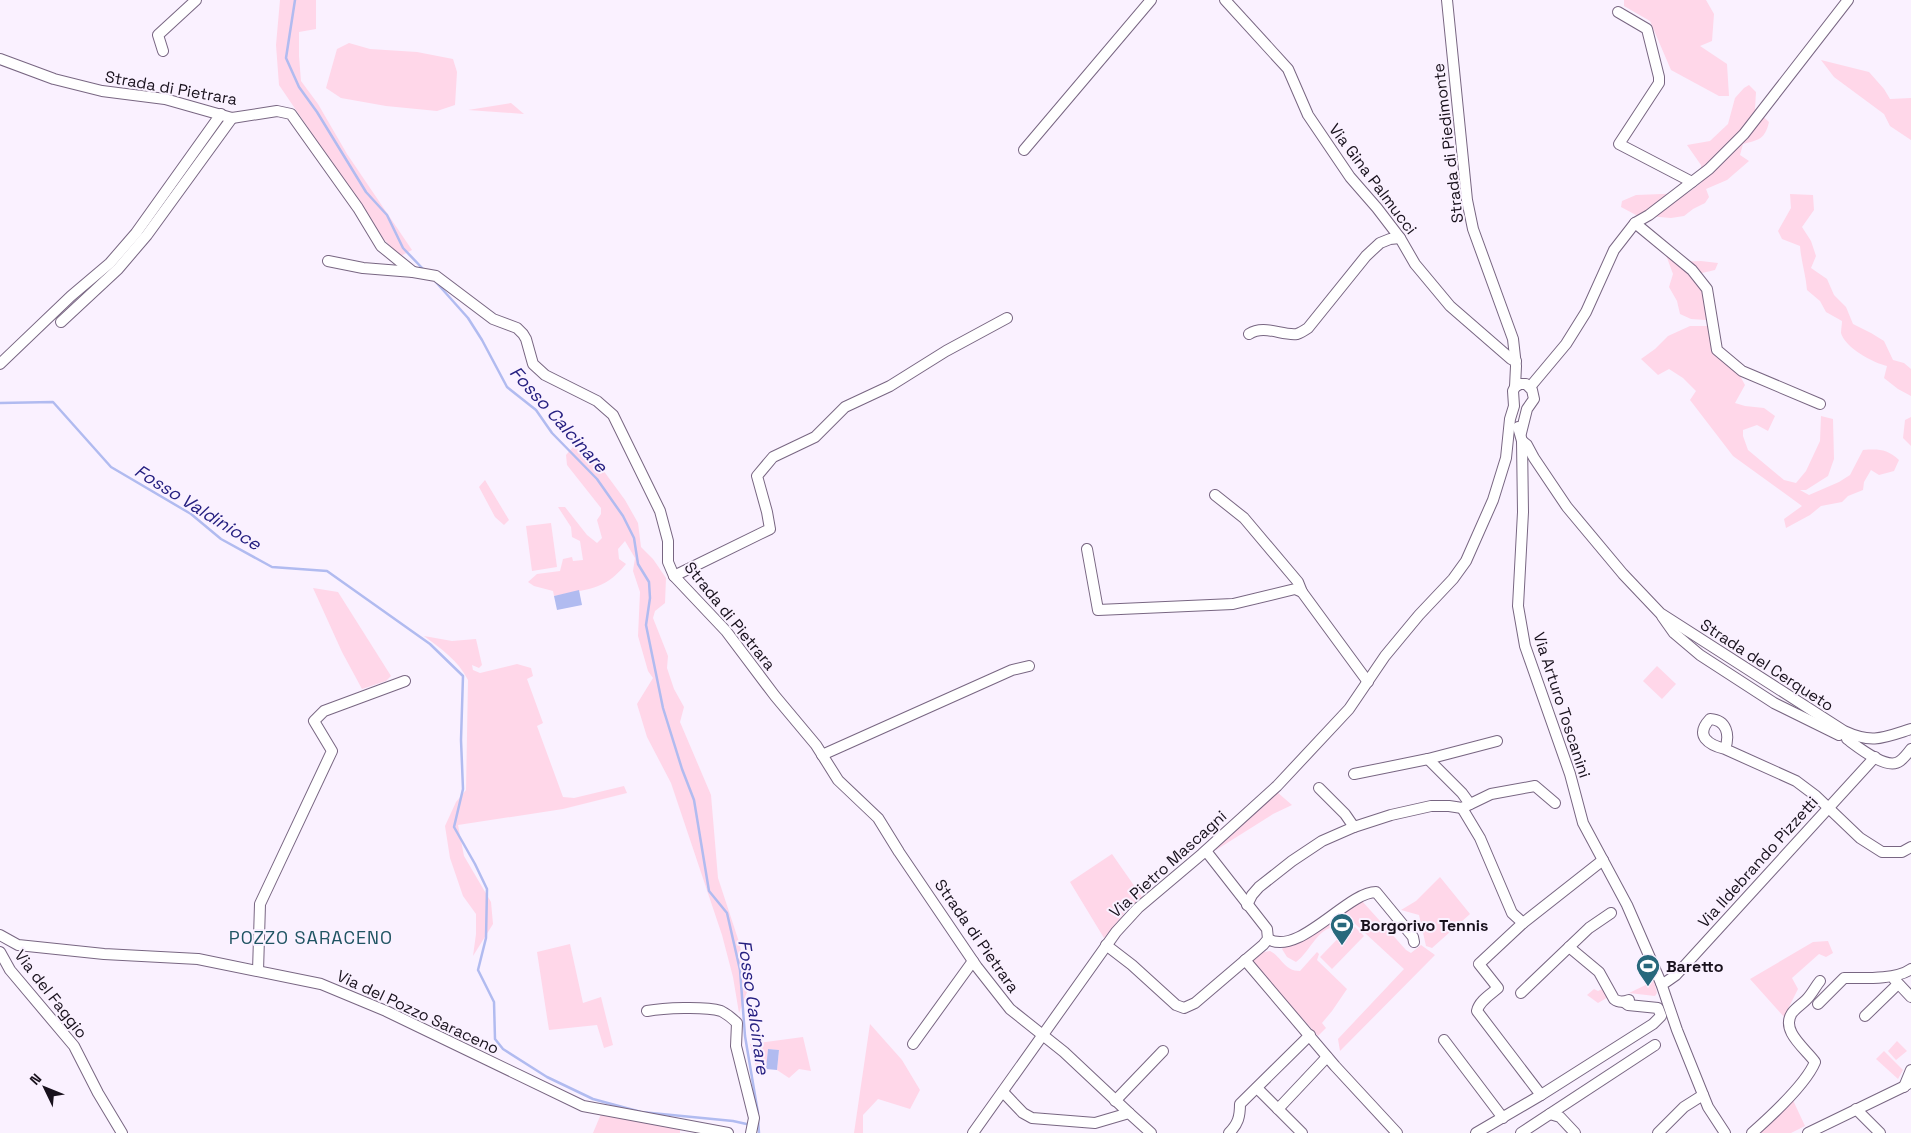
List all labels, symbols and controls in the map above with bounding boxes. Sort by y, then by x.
street label: Strada di Piedimonte [1428,62,1468,224]
street label: Strada di Pietrara [103,66,239,110]
street label: Via Gina Palmucci [1324,119,1422,239]
water label: Fosso Calcinare [505,361,614,478]
water label: Fosso Valdinioce [131,459,266,556]
street label: Strada di Pietrara [680,557,780,675]
street label: Strada del Cerqueto [1696,614,1838,716]
street label: Via Arturo Toscanini [1529,630,1595,780]
street label: Via Ildebrando Pizzetti [1693,792,1823,932]
street label: Via Pietro Mascagni [1105,806,1231,922]
street label: Strada di Pietrara [930,875,1024,997]
sports icon: Borgorivo Tennis [1329,912,1355,946]
place label: Borgorivo Tennis [1360,915,1488,936]
district label: POZZO SARACENO [229,926,393,949]
water label: Fosso Calcinare [733,938,775,1077]
street label: Via del Faggio [10,945,92,1043]
sports icon: Baretto [1635,953,1661,987]
place label: Baretto [1666,956,1724,977]
street label: Via del Pozzo Saraceno [333,965,503,1059]
north arrow [20,1063,70,1113]
text: N [26,1070,45,1089]

